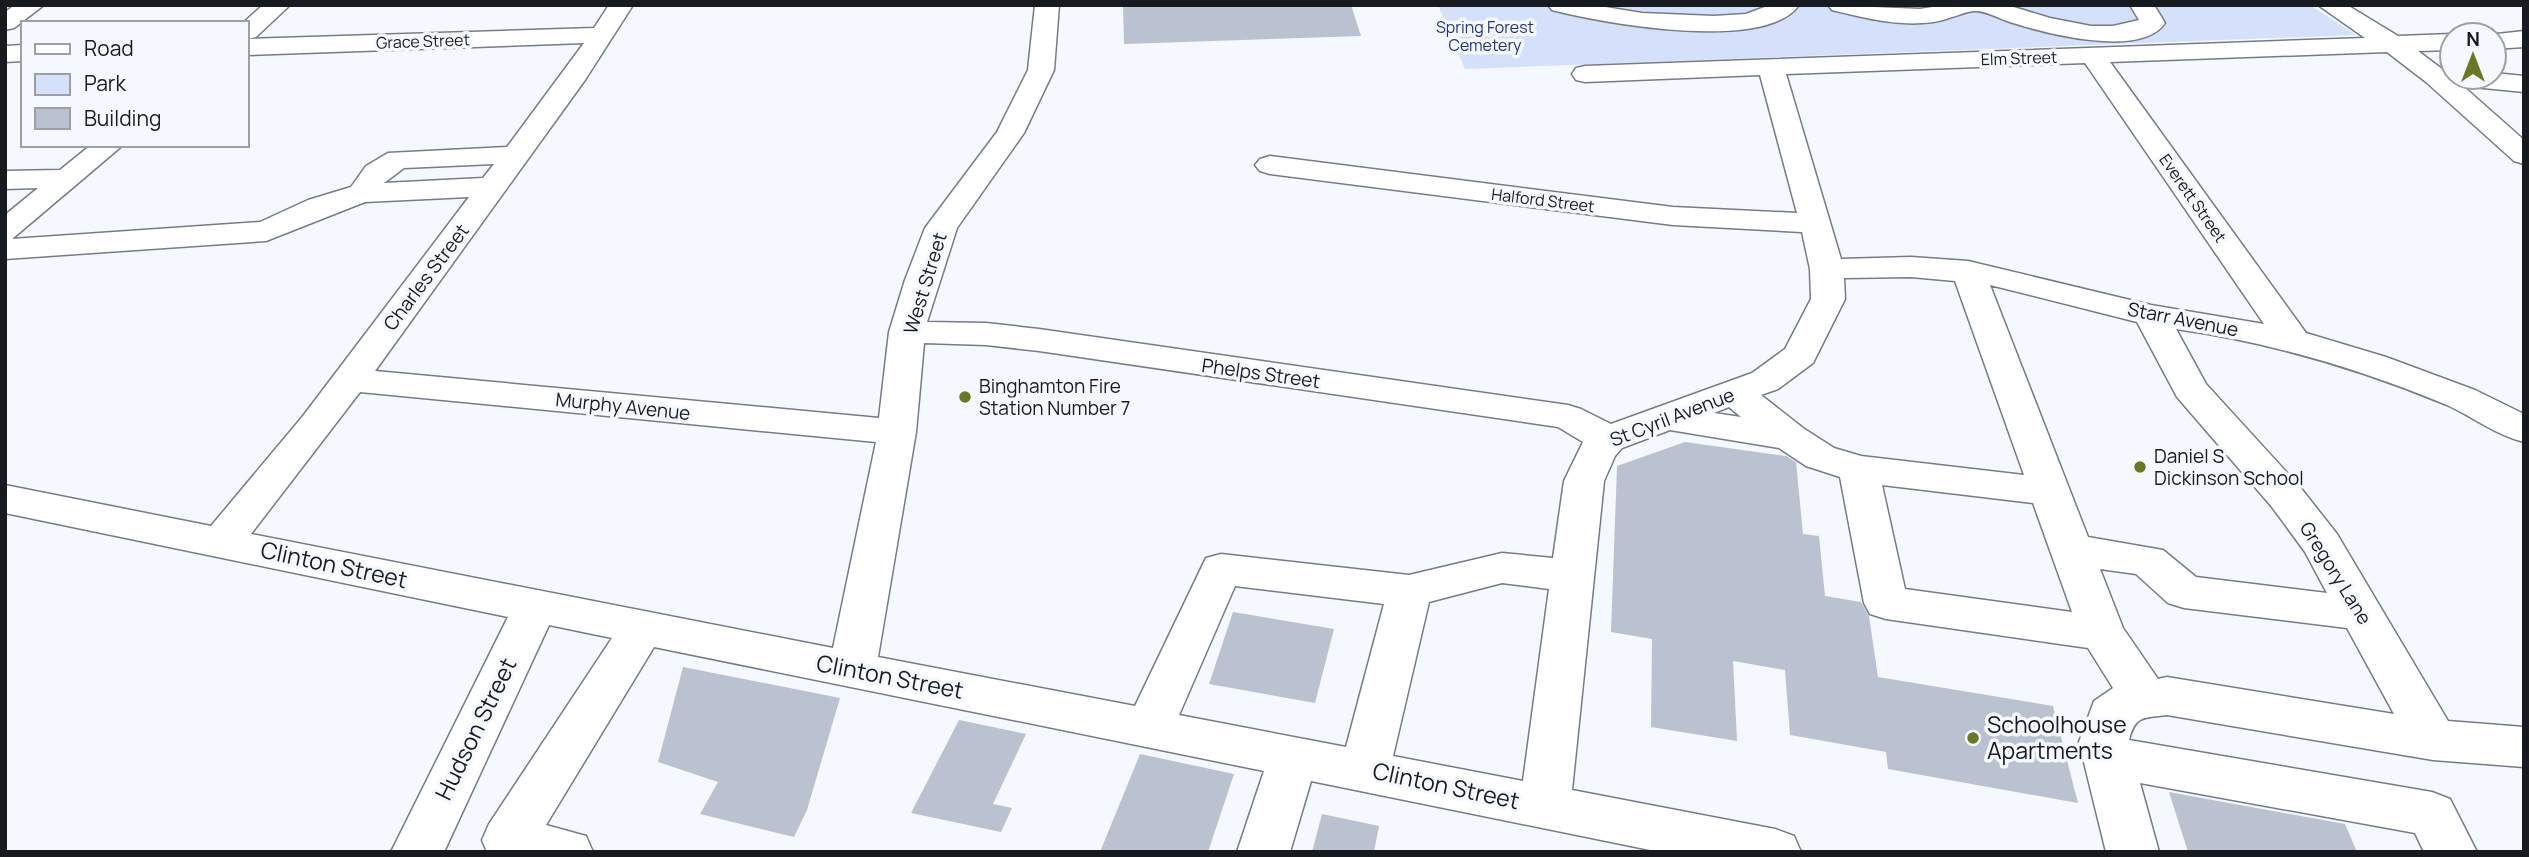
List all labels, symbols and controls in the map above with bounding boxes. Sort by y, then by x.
park label: Spring Forest Cemetery [1436,16,1534,56]
legend [21,21,248,147]
north arrow [2438,21,2508,91]
text: N [2466,26,2480,52]
street label: Grace Street [376,28,470,54]
text: Road [84,34,134,62]
street label: Elm Street [1980,46,2058,70]
text: Park [84,69,126,97]
text: Building [84,104,161,132]
street label: Everett Street [2154,149,2232,247]
street label: Halford Street [1490,183,1596,217]
street label: Charles Street [377,218,475,336]
street label: West Street [897,229,953,337]
street label: Starr Avenue [2125,296,2241,342]
street label: Phelps Street [1200,352,1322,394]
place label: Binghamton Fire Station Number 7 [979,373,1130,421]
street label: St Cyril Avenue [1606,381,1738,453]
street label: Murphy Avenue [554,386,692,426]
marker: Binghamton Fire Station Number 7 [957,389,973,405]
place label: Daniel S Dickinson School [2154,443,2304,491]
marker: Daniel S Dickinson School [2132,459,2148,475]
street label: Gregory Lane [2294,517,2378,629]
street label: Clinton Street [258,533,410,595]
street label: Clinton Street [814,646,966,706]
street label: Hudson Street [427,652,523,805]
place label: Schoolhouse Apartments [1987,708,2127,766]
marker: Schoolhouse Apartments [1965,730,1981,746]
street label: Clinton Street [1370,754,1522,816]

